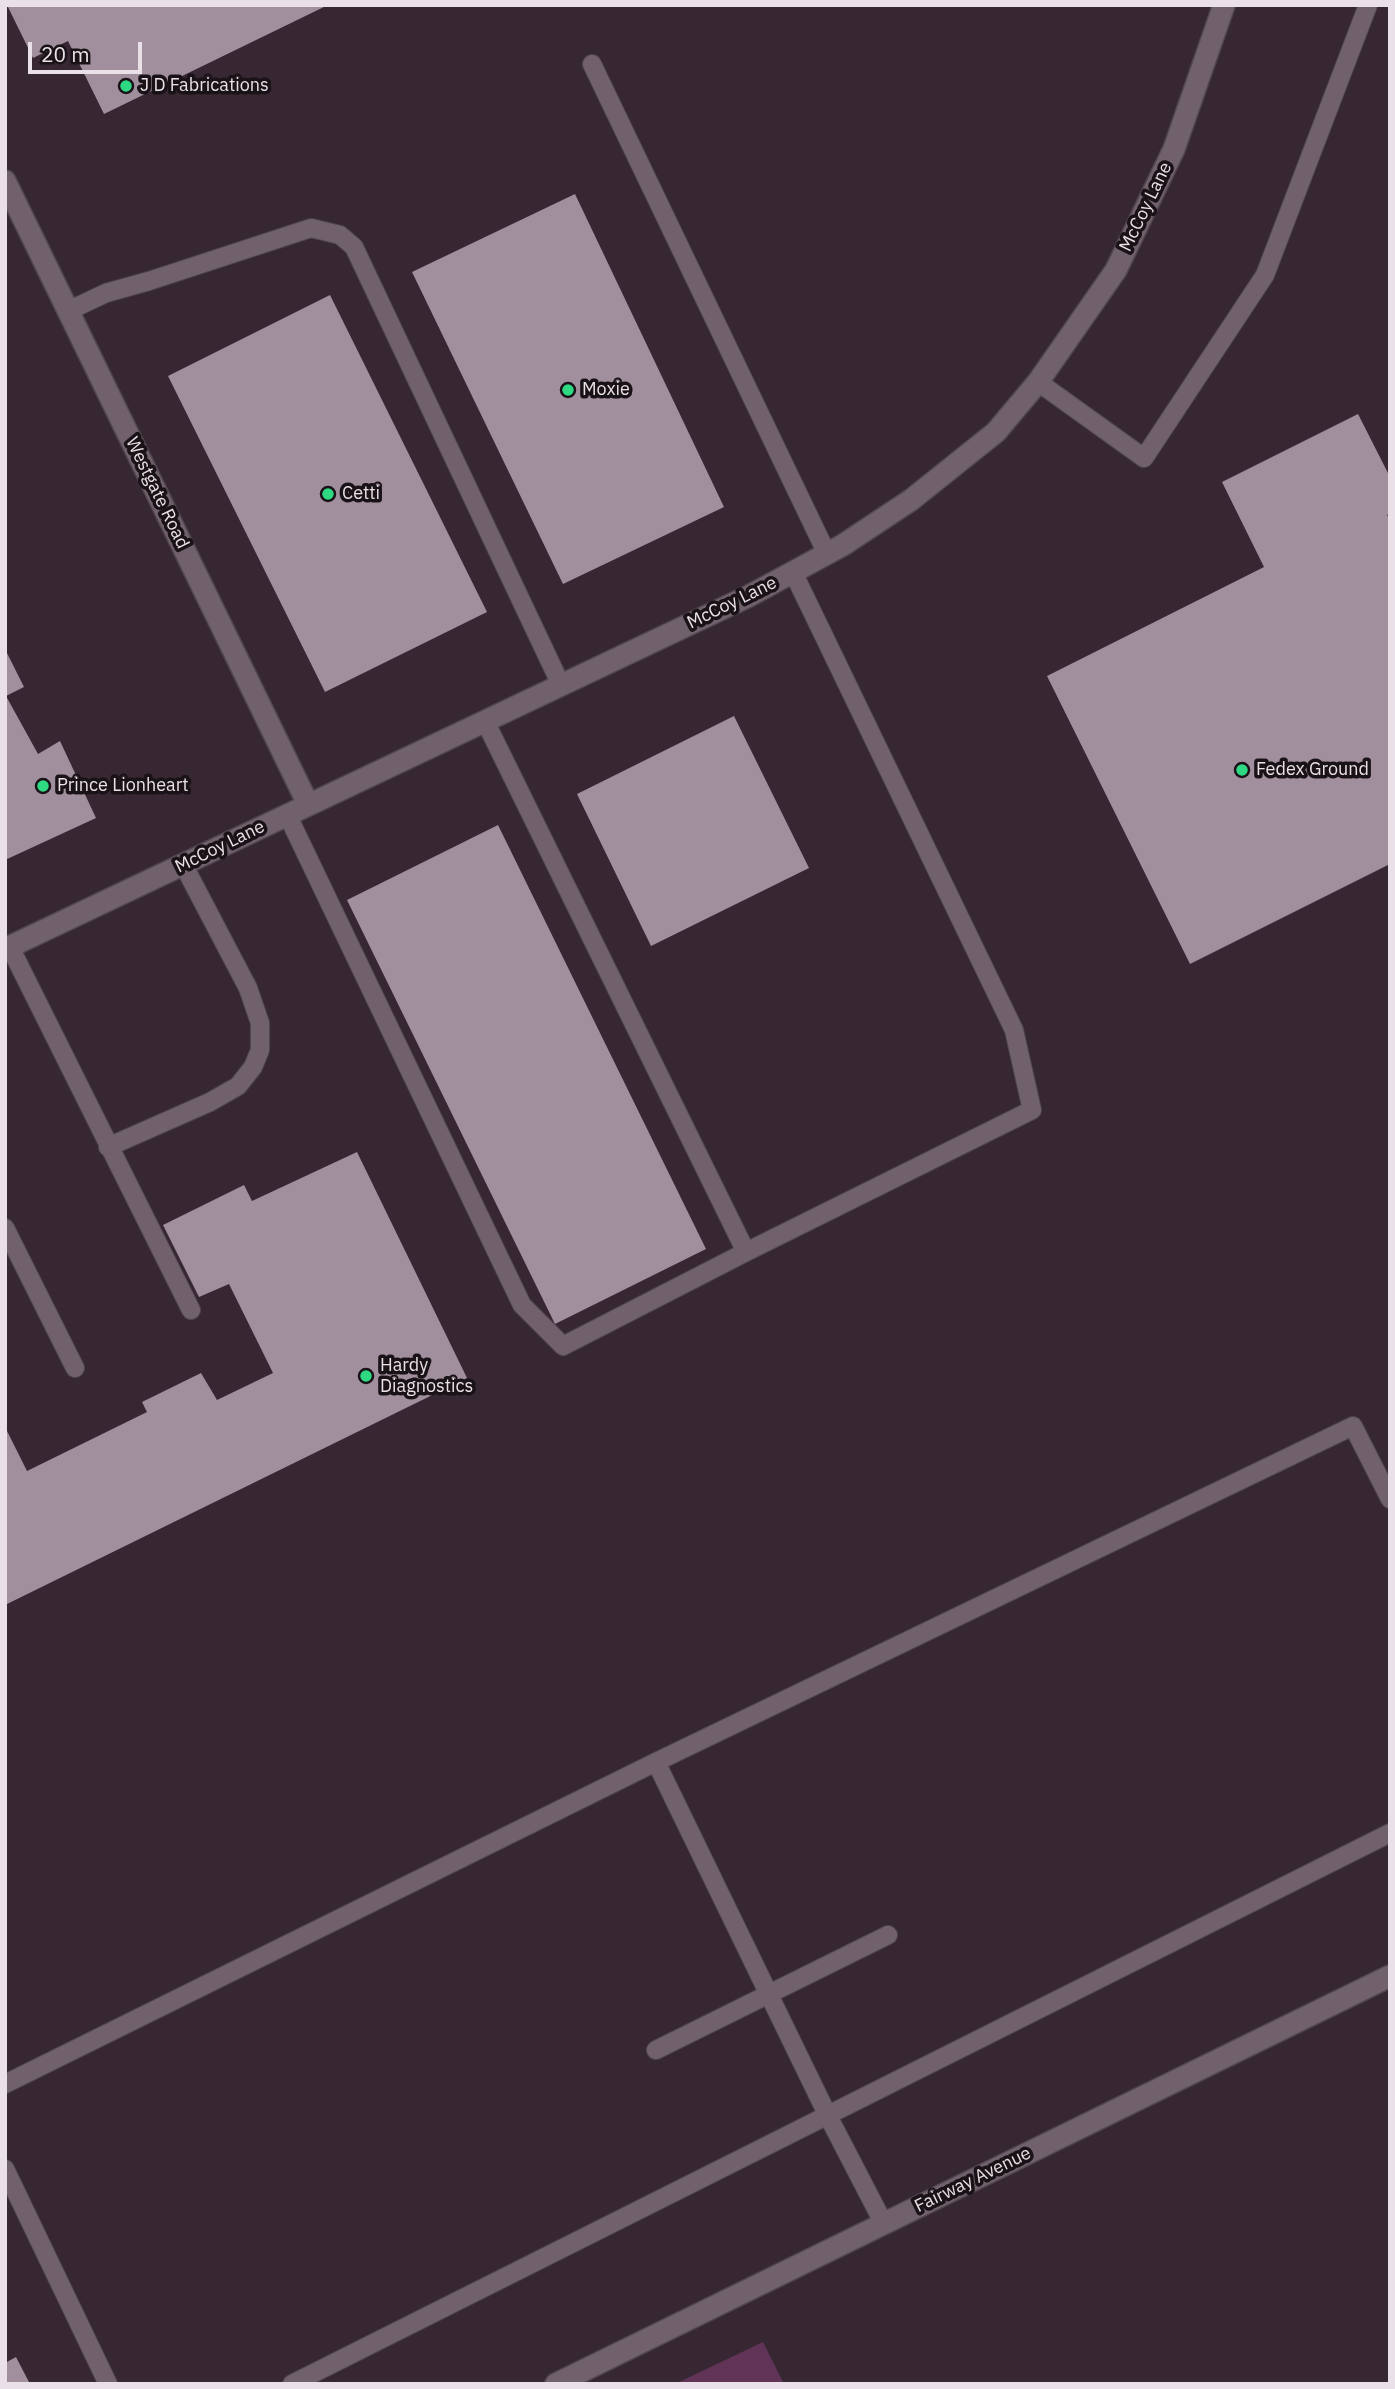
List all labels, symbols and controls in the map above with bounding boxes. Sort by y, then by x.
scale bar [32,28,145,72]
text: 20 m [41,40,90,68]
place label: J D Fabrications [140,75,269,97]
marker: J D Fabrications [118,78,134,94]
street label: McCoy Lane [1115,159,1177,255]
place label: Moxie [582,379,630,401]
marker: Moxie [560,382,576,398]
street label: Westgate Road [121,434,193,552]
place label: Cetti [342,483,380,505]
marker: Cetti [320,486,336,502]
street label: McCoy Lane [684,572,780,634]
place label: Fedex Ground [1256,759,1369,781]
marker: Fedex Ground [1234,762,1250,778]
place label: Prince Lionheart [57,775,189,797]
marker: Prince Lionheart [35,778,51,794]
street label: McCoy Lane [172,816,268,878]
place label: Hardy Diagnostics [380,1355,473,1398]
marker: Hardy Diagnostics [358,1368,374,1384]
street label: Fairway Avenue [911,2143,1035,2217]

